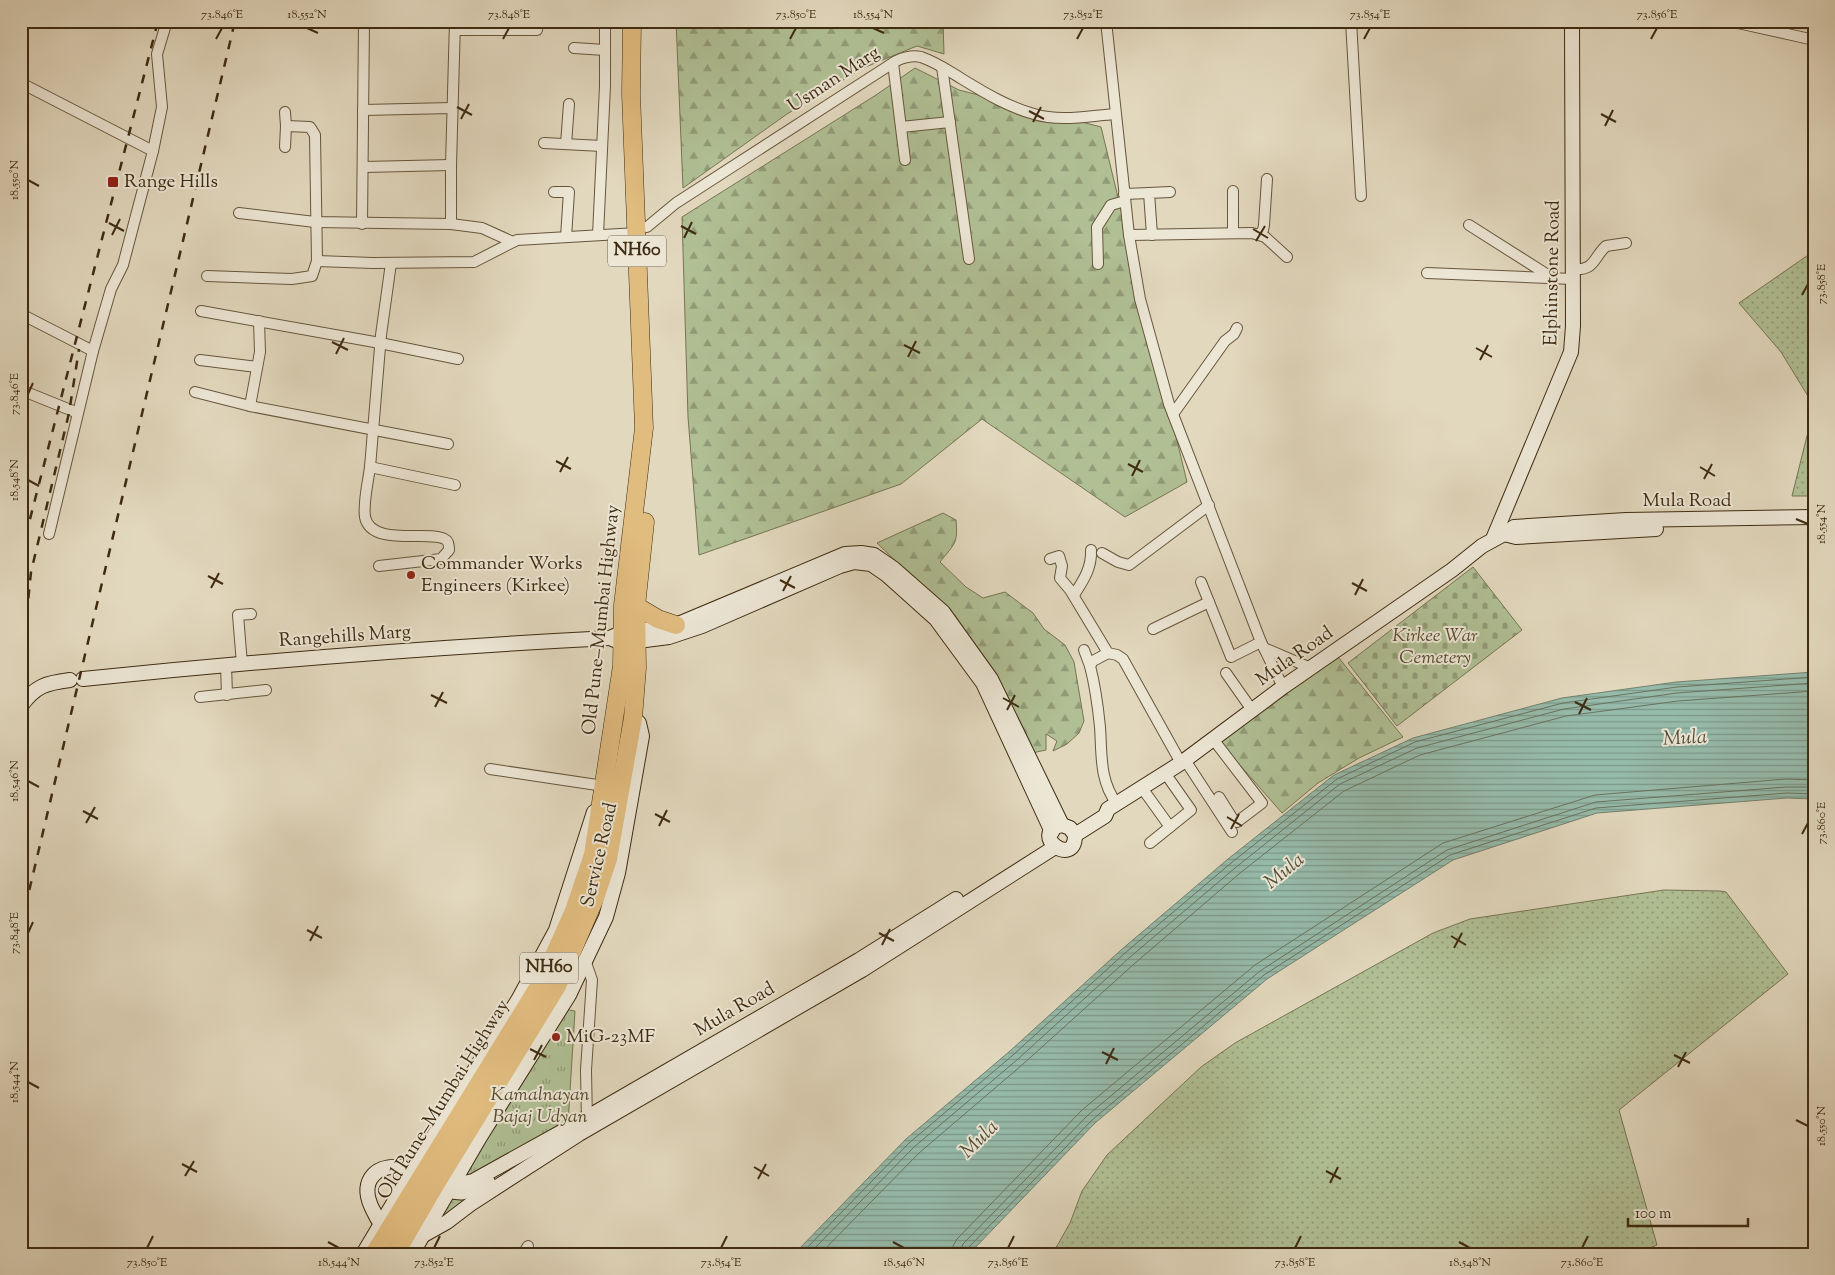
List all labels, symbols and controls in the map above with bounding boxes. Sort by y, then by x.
text: 73.846°E [201,6,244,24]
text: 18.552°N [287,6,327,24]
text: 73.848°E [488,6,531,24]
text: 73.850°E [776,6,817,24]
text: 18.554°N [853,6,893,24]
text: 73.852°E [1063,6,1104,24]
text: 73.854°E [1350,6,1391,24]
text: 73.856°E [1637,6,1678,24]
street label: Usman Marg [783,40,885,120]
text: 18.550°N [6,160,24,200]
place label: Range Hills [124,169,218,196]
marker: Range Hills [106,175,120,189]
street label: Elphinstone Road [1538,200,1568,346]
road number: NH60 [608,236,666,266]
text: 73.858°E [1813,263,1831,304]
text: 73.846°E [6,372,24,415]
text: 18.548°N [6,459,24,501]
street label: Mula Road [1643,488,1732,515]
street label: Old Pune–Mumbai Highway [576,503,628,737]
text: 18.554°N [1813,504,1831,544]
place label: Commander Works Engineers (Kirkee) [421,551,582,600]
marker: Commander Works Engineers (Kirkee) [405,569,417,581]
street label: Rangehills Marg [278,619,412,655]
street label: Mula Road [1251,620,1339,694]
park label: Kirkee War Cemetery [1392,623,1478,672]
water label: Mula [1662,723,1708,755]
text: 18.546°N [6,760,24,802]
street label: Service Road [575,800,625,910]
text: 73.860°E [1813,801,1831,844]
water label: Mula [1259,847,1311,897]
text: 73.848°E [6,911,24,954]
road number: NH60 [520,952,578,984]
street label: Mula Road [690,976,780,1044]
street label: Old Pune–Mumbai Highway [371,994,517,1205]
place label: MiG-23MF [566,1024,656,1051]
marker: MiG-23MF [550,1031,562,1043]
text: 18.544°N [6,1061,24,1103]
park label: Kamalnayan Bajaj Udyan [490,1082,590,1131]
text: 18.550°N [1813,1106,1831,1146]
water label: Mula [954,1114,1006,1166]
scale bar [1628,1195,1748,1227]
text: 100 m [1635,1204,1672,1225]
text: 73.850°E [127,1254,168,1272]
text: 18.544°N [318,1254,360,1272]
text: 73.852°E [414,1254,455,1272]
text: 73.854°E [701,1254,742,1272]
text: 18.546°N [883,1254,925,1272]
text: 73.856°E [988,1254,1029,1272]
text: 73.858°E [1275,1254,1316,1272]
text: 18.548°N [1449,1254,1491,1272]
text: 73.860°E [1561,1254,1604,1272]

